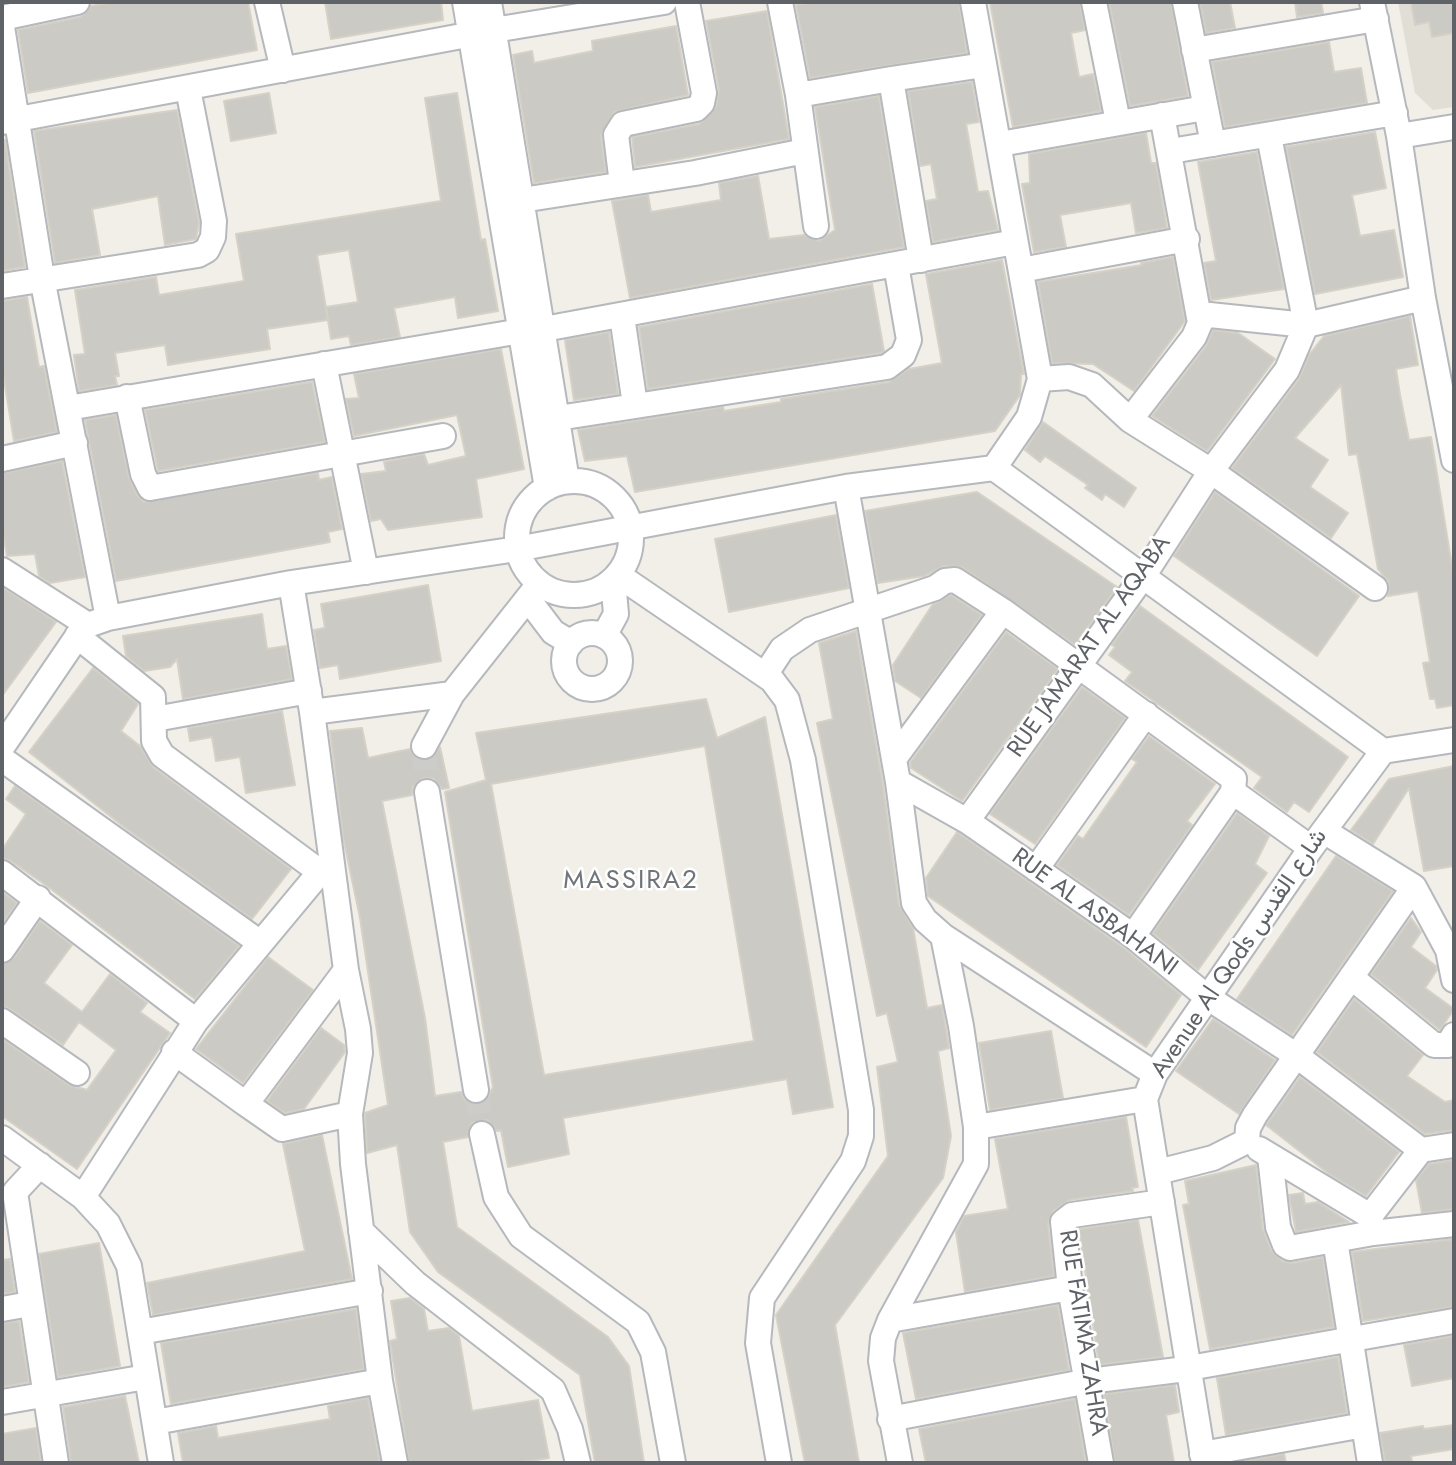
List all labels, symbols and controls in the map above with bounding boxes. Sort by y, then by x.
street label: RUE JAMARAT AL AQABA [1002,530,1178,764]
street label: Avenue Al Qods شارع القدس [1146,824,1334,1084]
street label: RUE AL ASBAHANI [1005,843,1183,983]
district label: MASSIRA2 [564,866,698,898]
street label: RUE FATIMA ZAHRA [1051,1228,1113,1438]

